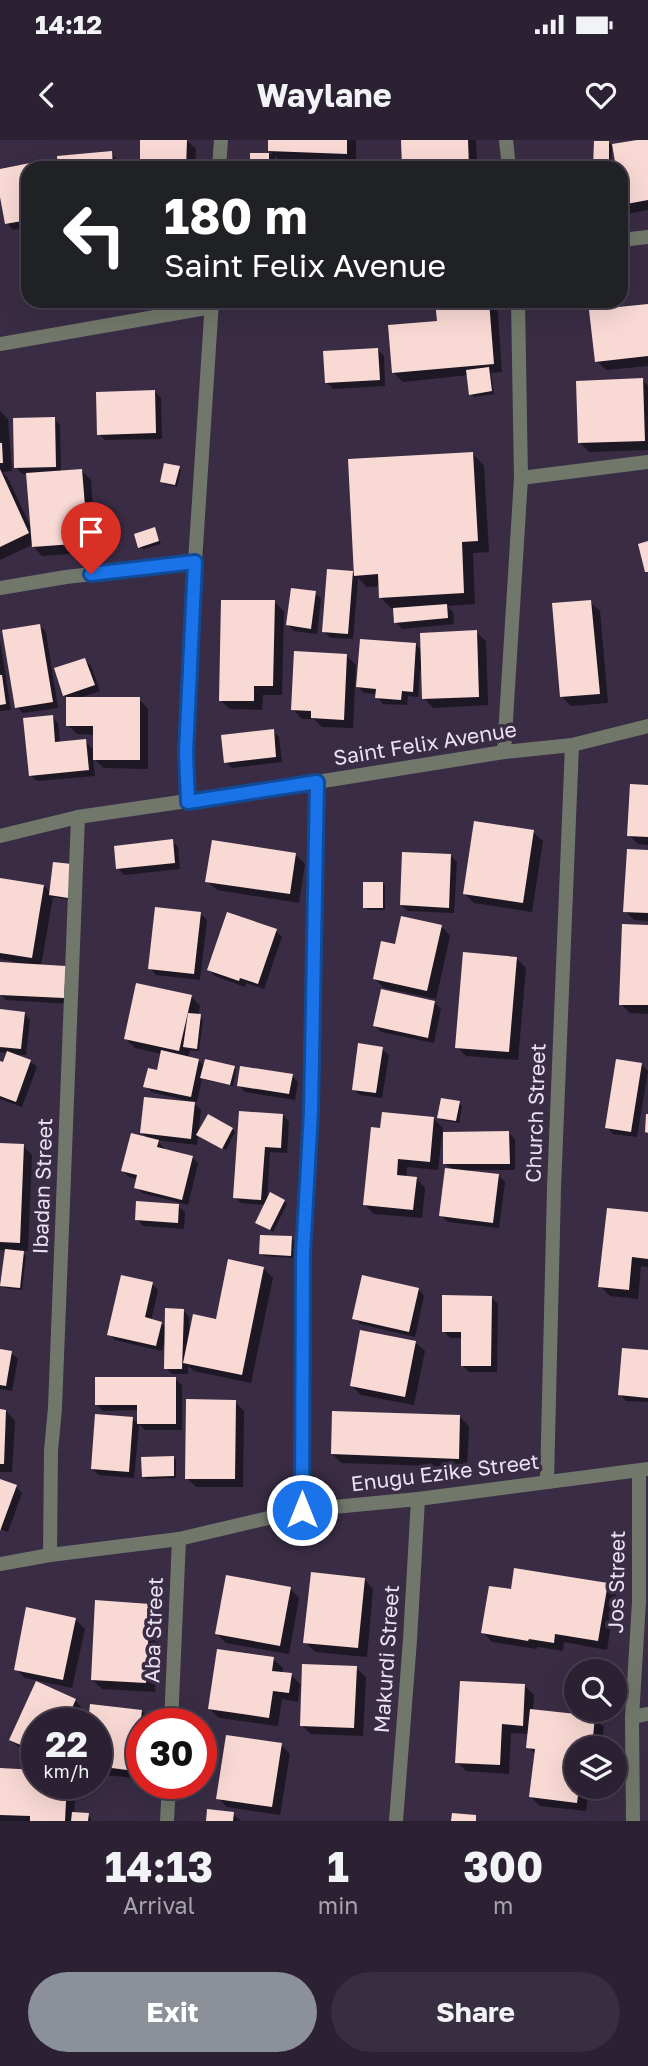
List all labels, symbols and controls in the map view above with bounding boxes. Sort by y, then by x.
text: 14:12 [35,9,102,40]
icon: back [28,76,66,114]
text: Waylane [256,76,392,114]
icon: heart [582,76,620,114]
text: 180 m [164,186,308,245]
icon: left [49,189,140,280]
text: Saint Felix Avenue [164,246,446,284]
pin [61,502,121,574]
icon: arrive [72,513,110,551]
street label: Saint Felix Avenue [331,716,518,770]
street label: Church Street [520,1043,550,1183]
street label: Ibadan Street [27,1117,57,1255]
street label: Enugu Ezike Street [349,1448,540,1496]
position arrow [265,1473,339,1547]
street label: Jos Street [602,1530,630,1634]
street label: Aba Street [138,1576,168,1684]
street label: Makurdi Street [368,1584,404,1734]
map controls [564,1659,627,1799]
button: search [564,1659,627,1722]
speed limit sign: 30 [126,1708,217,1799]
text: 22 [45,1723,88,1765]
button: layers [564,1736,627,1799]
text: km/h [44,1760,89,1782]
text: 14:13 [105,1841,213,1891]
text: 1 [327,1841,349,1891]
text: 300 [463,1841,543,1891]
text: Arrival [123,1891,195,1919]
text: min [318,1891,359,1919]
text: m [493,1891,513,1919]
button: Exit [28,1972,317,2052]
button: Share [331,1972,620,2052]

